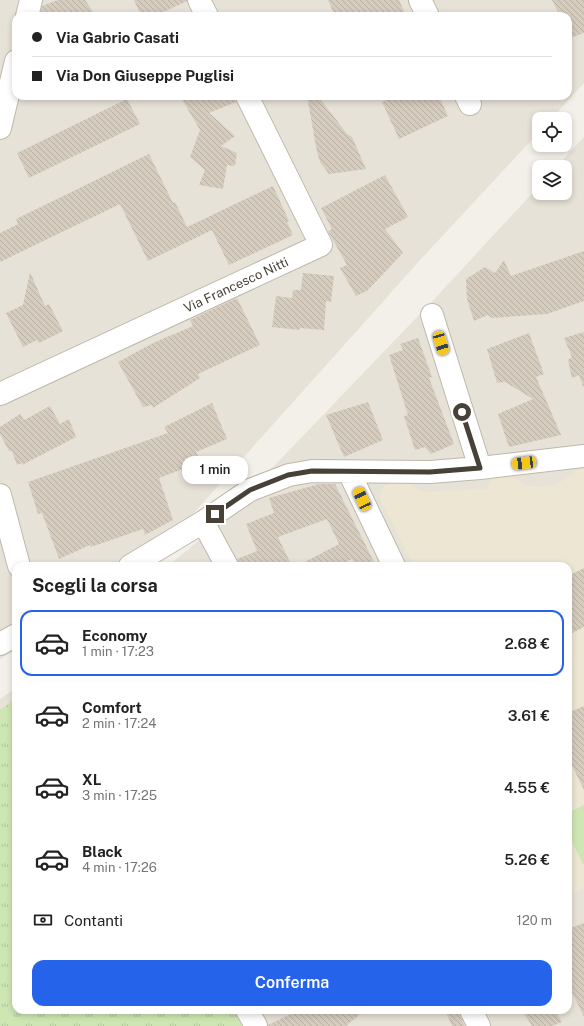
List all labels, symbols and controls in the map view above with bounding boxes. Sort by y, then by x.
text: Via Gabrio Casati [56,29,179,46]
text: Via Don Giuseppe Puglisi [56,67,234,84]
map controls [532,112,572,200]
button: locate [532,112,572,152]
button: layers [532,160,572,200]
street label: Via Francesco Nitti [181,254,291,316]
car [432,330,450,356]
route start [453,403,471,421]
callout: 1 min [182,456,248,484]
car [511,456,537,470]
text: 1 min [200,462,230,477]
car [351,486,373,512]
route end [206,505,224,523]
text: Scegli la corsa [32,575,158,596]
icon: car [34,625,70,661]
text: Economy [82,627,147,644]
text: 2.68 € [505,635,550,652]
text: 1 min · 17:23 [82,644,154,659]
icon: car [34,697,70,733]
text: Comfort [82,699,142,716]
text: 3.61 € [508,707,550,724]
text: 2 min · 17:24 [82,716,156,731]
icon: car [34,769,70,805]
text: XL [82,771,101,788]
text: 4.55 € [504,779,550,796]
text: 3 min · 17:25 [82,788,157,803]
icon: car [34,841,70,877]
text: Black [82,843,122,860]
text: 5.26 € [504,851,550,868]
text: 4 min · 17:26 [82,860,157,875]
icon: cash [32,909,54,931]
text: Contanti [64,912,123,929]
text: 120 m [517,913,552,928]
button: Conferma [32,960,552,1006]

